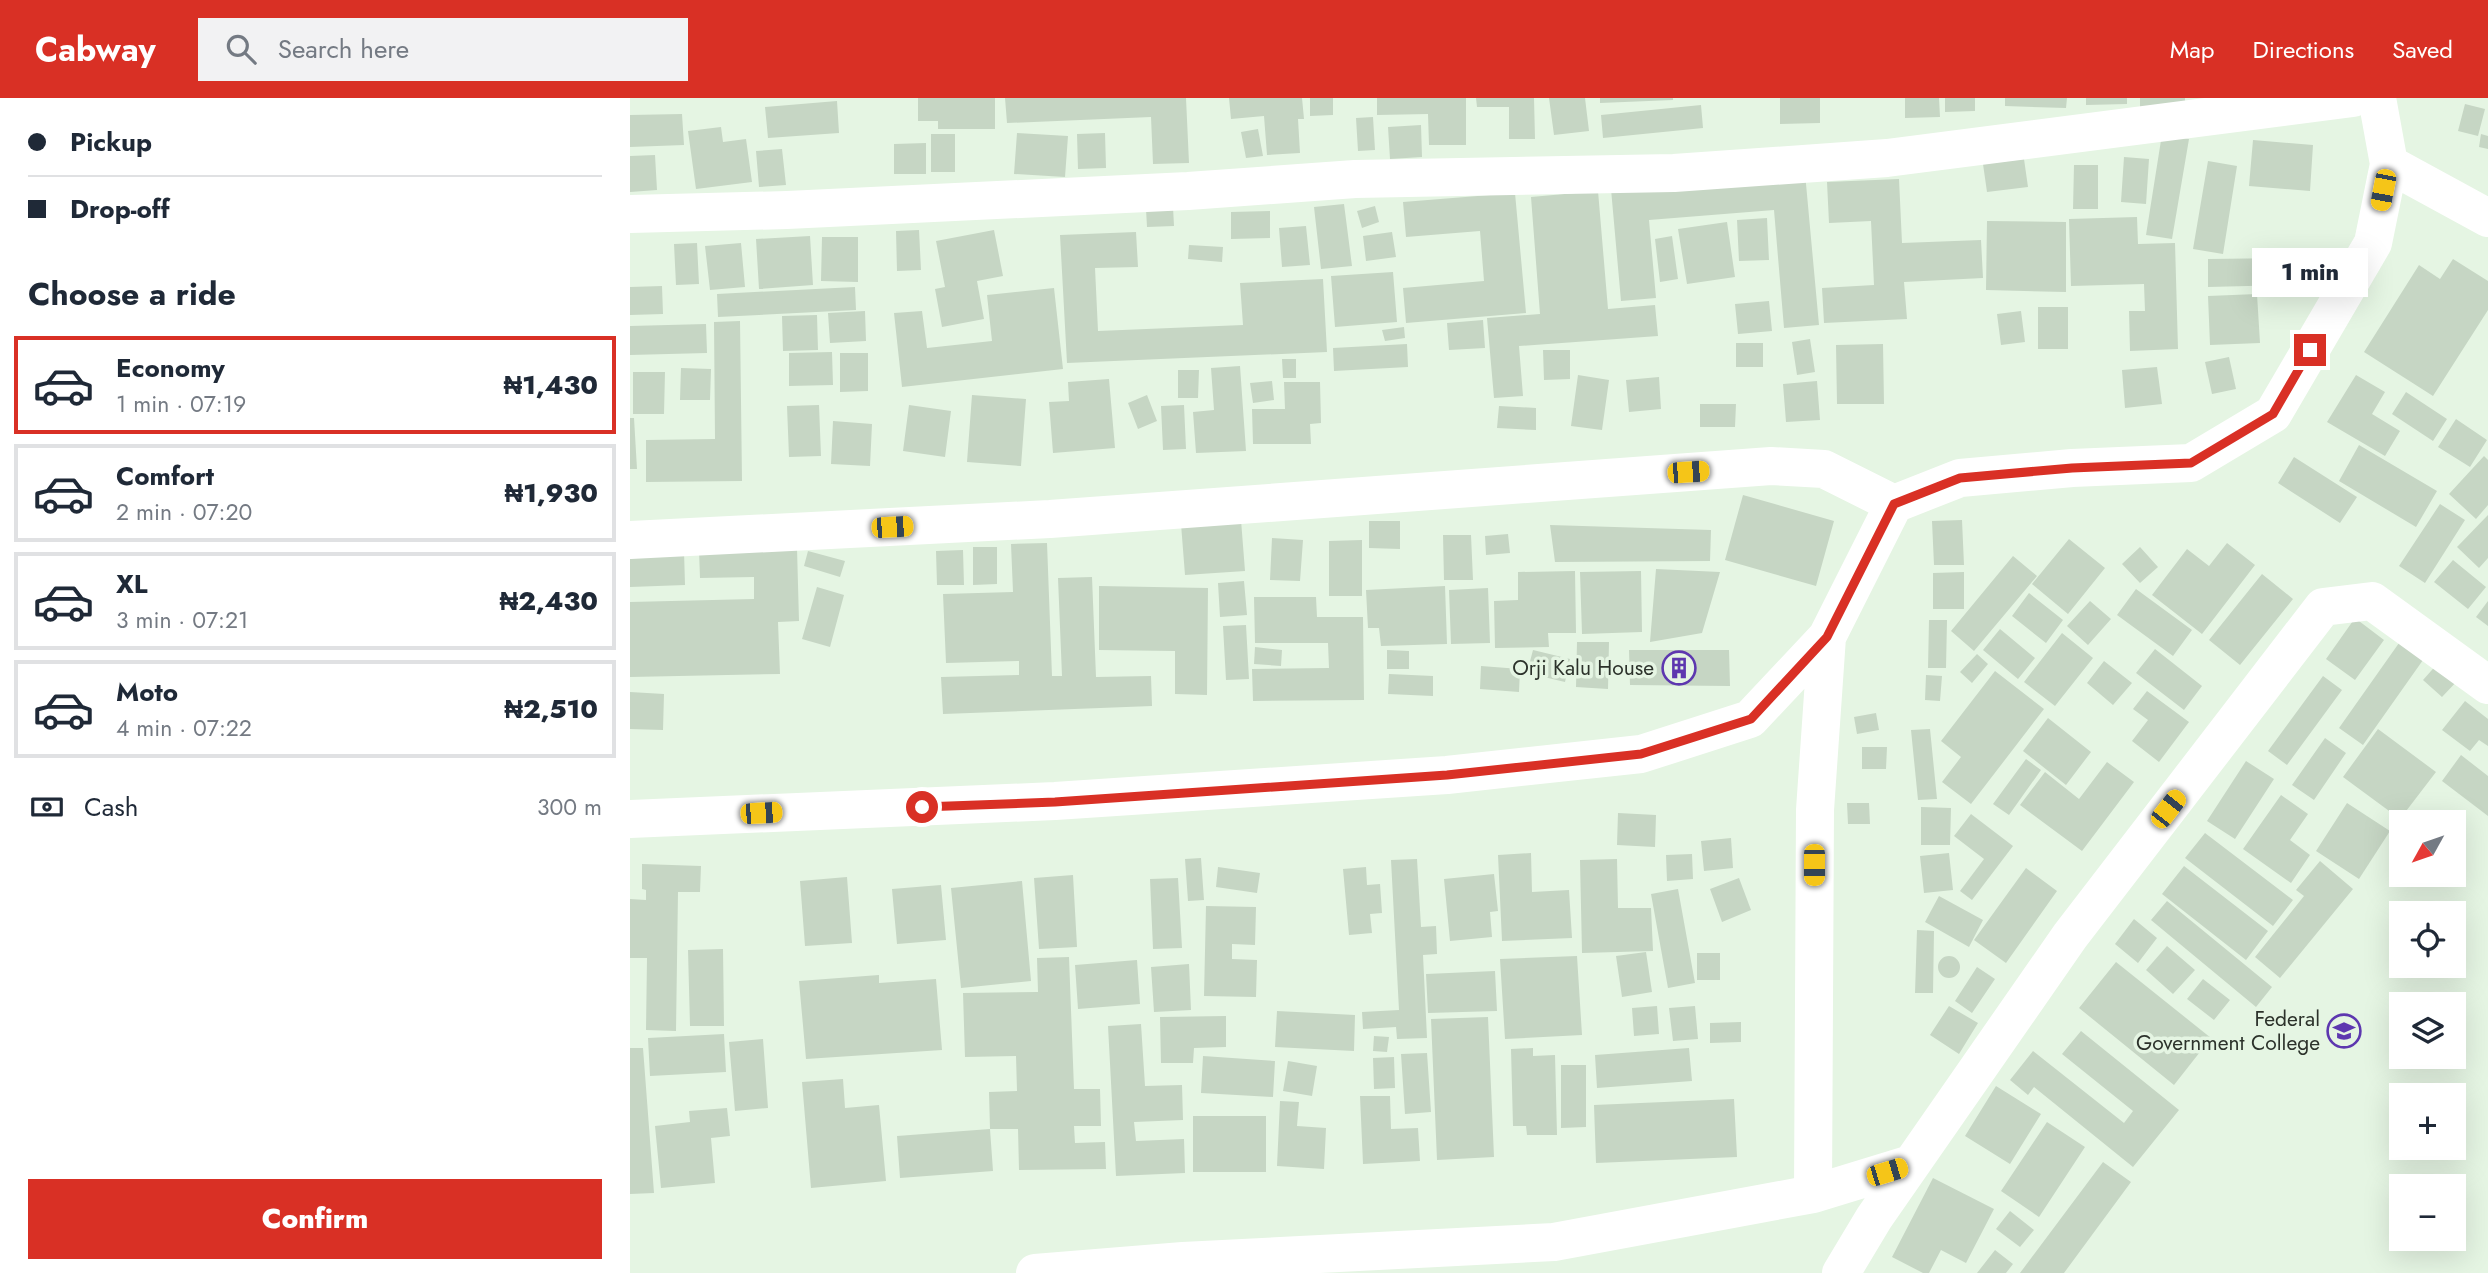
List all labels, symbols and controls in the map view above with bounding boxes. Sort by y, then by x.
search box [198,18,688,81]
text: Cabway [35,26,156,73]
icon: search [222,30,260,68]
text: Search here [278,30,409,68]
text: Map [2170,32,2215,67]
text: Directions [2253,32,2354,67]
text: Saved [2392,32,2453,67]
text: Pickup [70,123,152,161]
car [2369,167,2398,213]
text: Drop-off [70,190,170,228]
callout: 1 min [2252,248,2368,298]
text: 1 min [2281,255,2339,289]
text: Choose a ride [28,271,236,317]
route end [2294,334,2326,366]
text: Economy [116,349,225,387]
icon: car [32,354,95,417]
text: ₦1,430 [504,366,598,404]
text: 1 min · 07:19 [116,387,246,421]
text: Comfort [116,457,214,495]
car [1667,460,1710,484]
icon: car [32,462,95,525]
text: ₦1,930 [504,474,598,512]
text: 2 min · 07:20 [116,495,252,529]
car [871,515,914,539]
text: XL [116,565,148,603]
icon: car [32,570,95,633]
text: ₦2,430 [500,582,598,620]
text: 3 min · 07:21 [116,603,248,637]
building icon: Orji Kalu House [1660,649,1698,687]
place label: Orji Kalu House [1512,653,1654,683]
text: Moto [116,673,178,711]
icon: car [32,678,95,741]
text: ₦2,510 [504,690,598,728]
text: 4 min · 07:22 [116,711,252,745]
car [2147,786,2190,832]
icon: cash [28,788,66,826]
text: Cash [84,788,138,826]
text: 300 m [537,790,602,824]
route start [906,791,938,823]
car [740,801,783,825]
north arrow [2389,810,2466,887]
map controls [2389,810,2466,1251]
car [1804,844,1825,886]
button: locate [2389,901,2466,978]
button: layers [2389,992,2466,1069]
place label: Federal Government College [2136,1004,2320,1058]
school or university icon: Federal Government College [2325,1012,2363,1050]
button: + [2389,1083,2466,1160]
car [1864,1156,1911,1188]
button: − [2389,1174,2466,1251]
button: Confirm [28,1179,602,1259]

